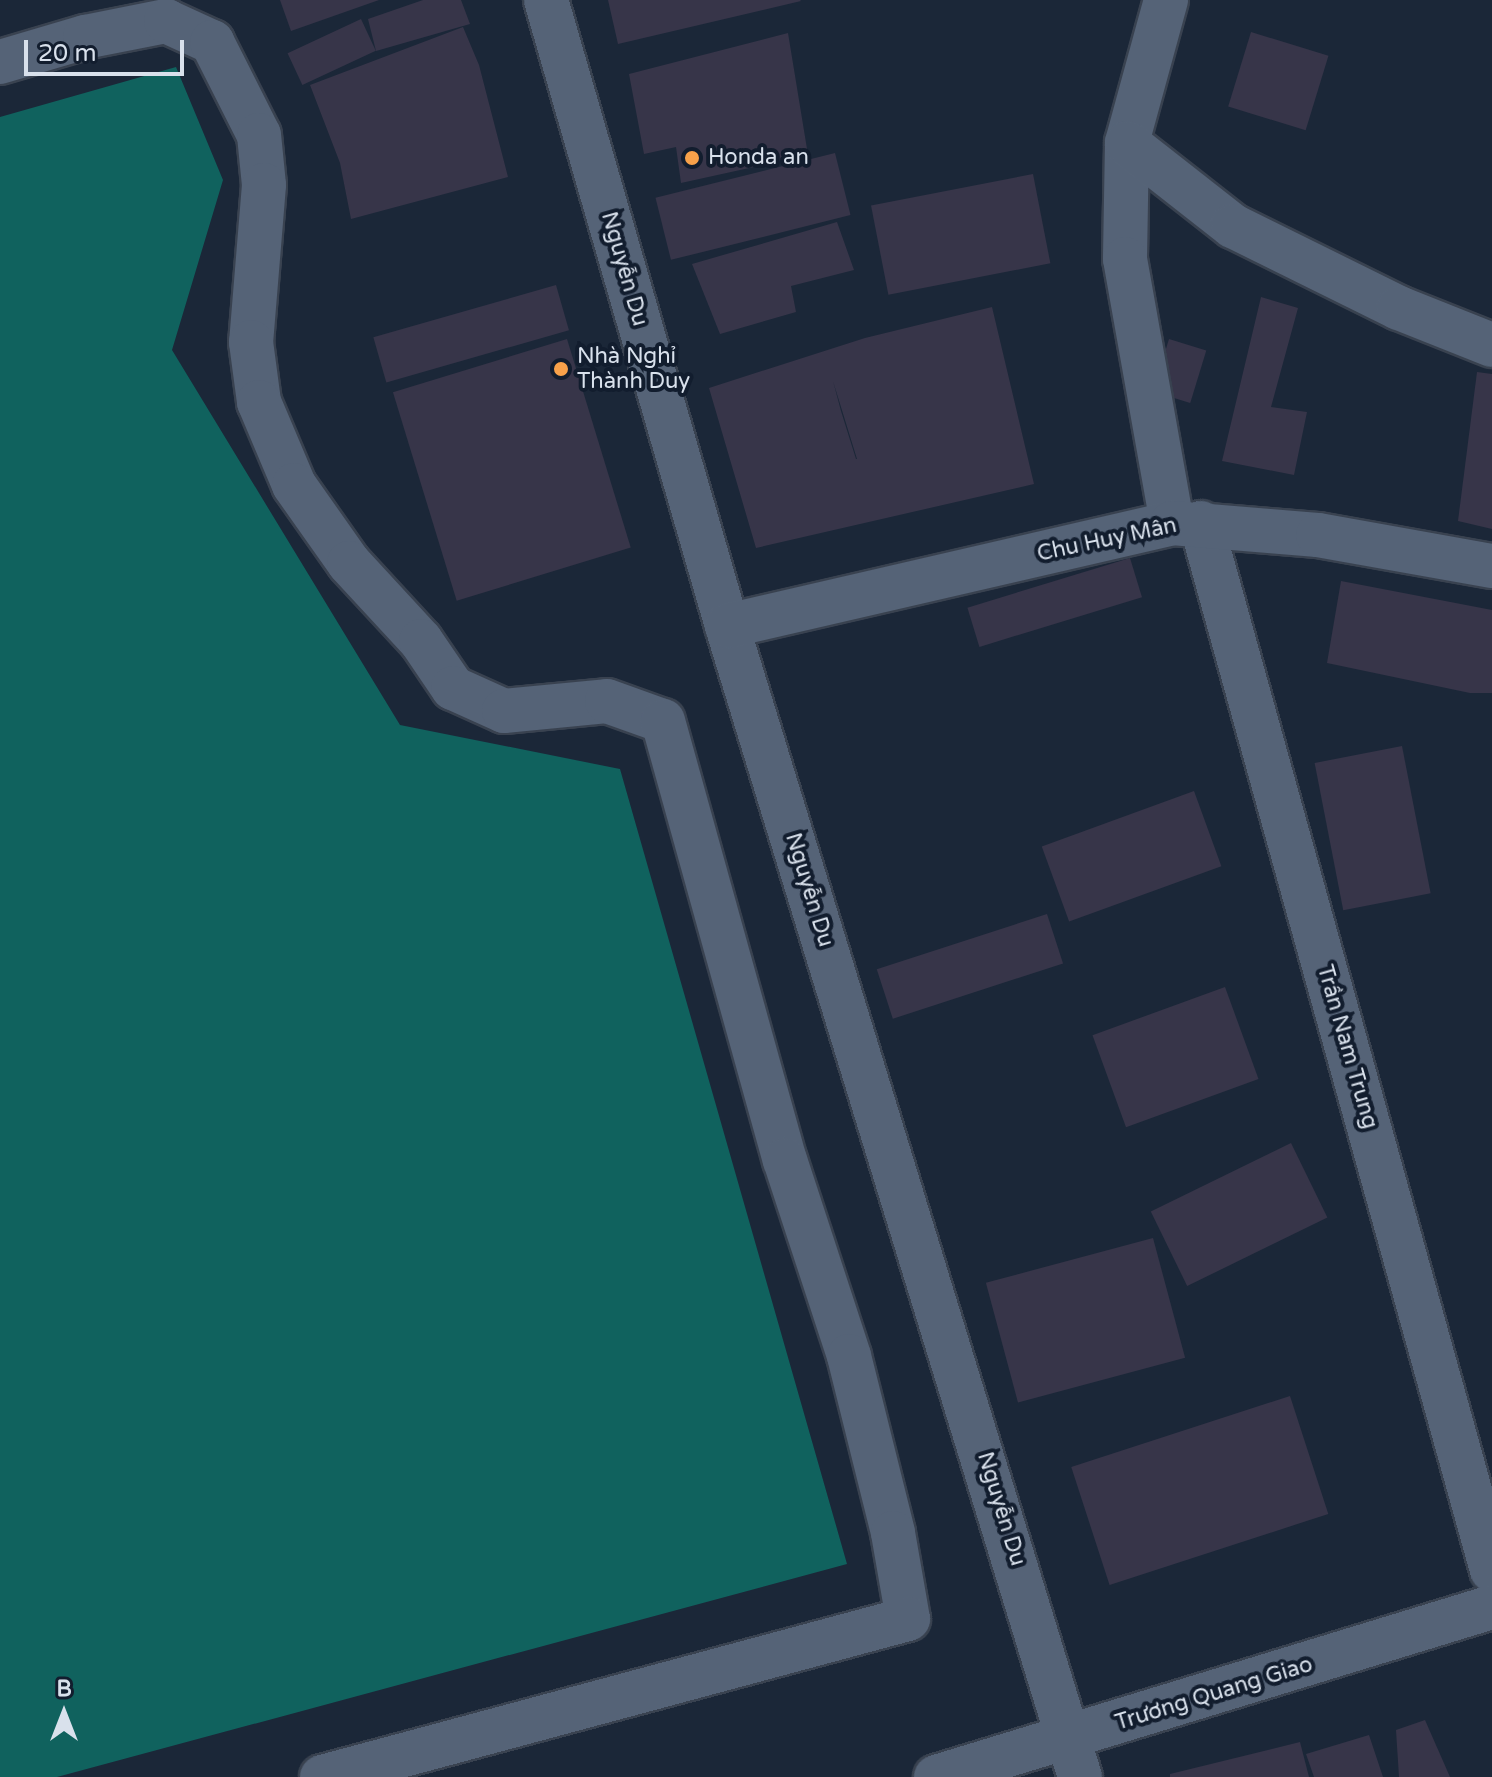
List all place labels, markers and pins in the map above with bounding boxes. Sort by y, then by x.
place label: Honda an [708,145,809,171]
marker: Honda an [683,149,701,167]
place label: Nhà Nghỉ Thành Duy [577,343,690,394]
marker: Nhà Nghỉ Thành Duy [552,360,570,378]

